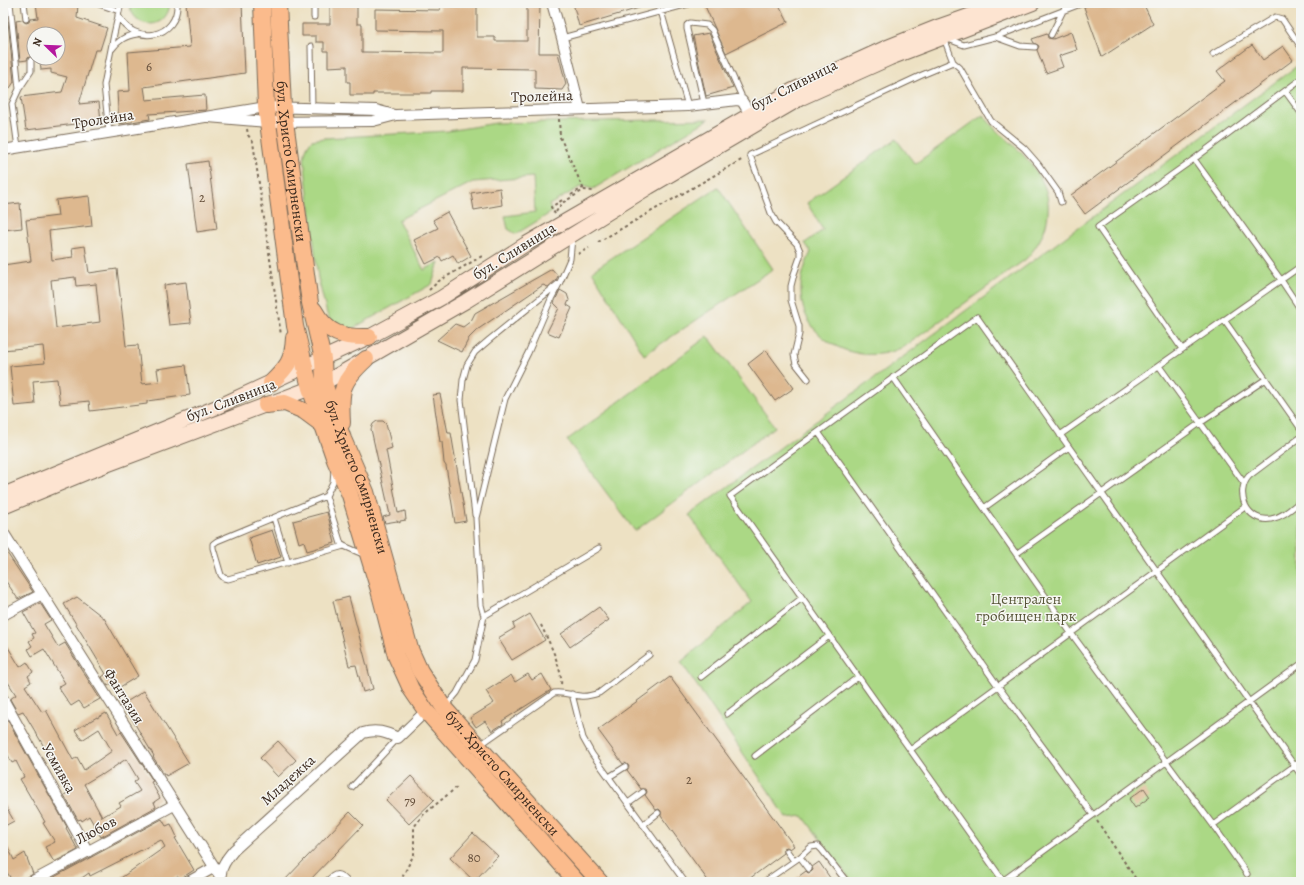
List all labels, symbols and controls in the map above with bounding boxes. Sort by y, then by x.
north arrow [26,26,66,66]
text: N [29,36,46,49]
street label: бул. Сливница [747,55,841,115]
house number: 6 [146,58,152,75]
street label: бул. Христо Смирненски [272,80,312,243]
street label: Тролейна [511,85,573,107]
street label: Тролейна [71,104,135,134]
house number: 2 [199,189,205,206]
street label: бул. Сливница [469,217,560,285]
street label: бул. Сливница [183,374,279,426]
street label: бул. Христо Смирненски [320,397,393,556]
park label: Централен гробищен парк [976,589,1076,626]
street label: Фантазия [99,664,149,728]
street label: бул. Христо Смирненски [441,706,564,840]
street label: Усмивка [37,739,81,797]
street label: Младежка [257,750,320,810]
house number: 2 [686,771,692,788]
house number: 79 [404,792,416,809]
street label: Любов [72,811,120,849]
house number: 80 [467,849,481,866]

